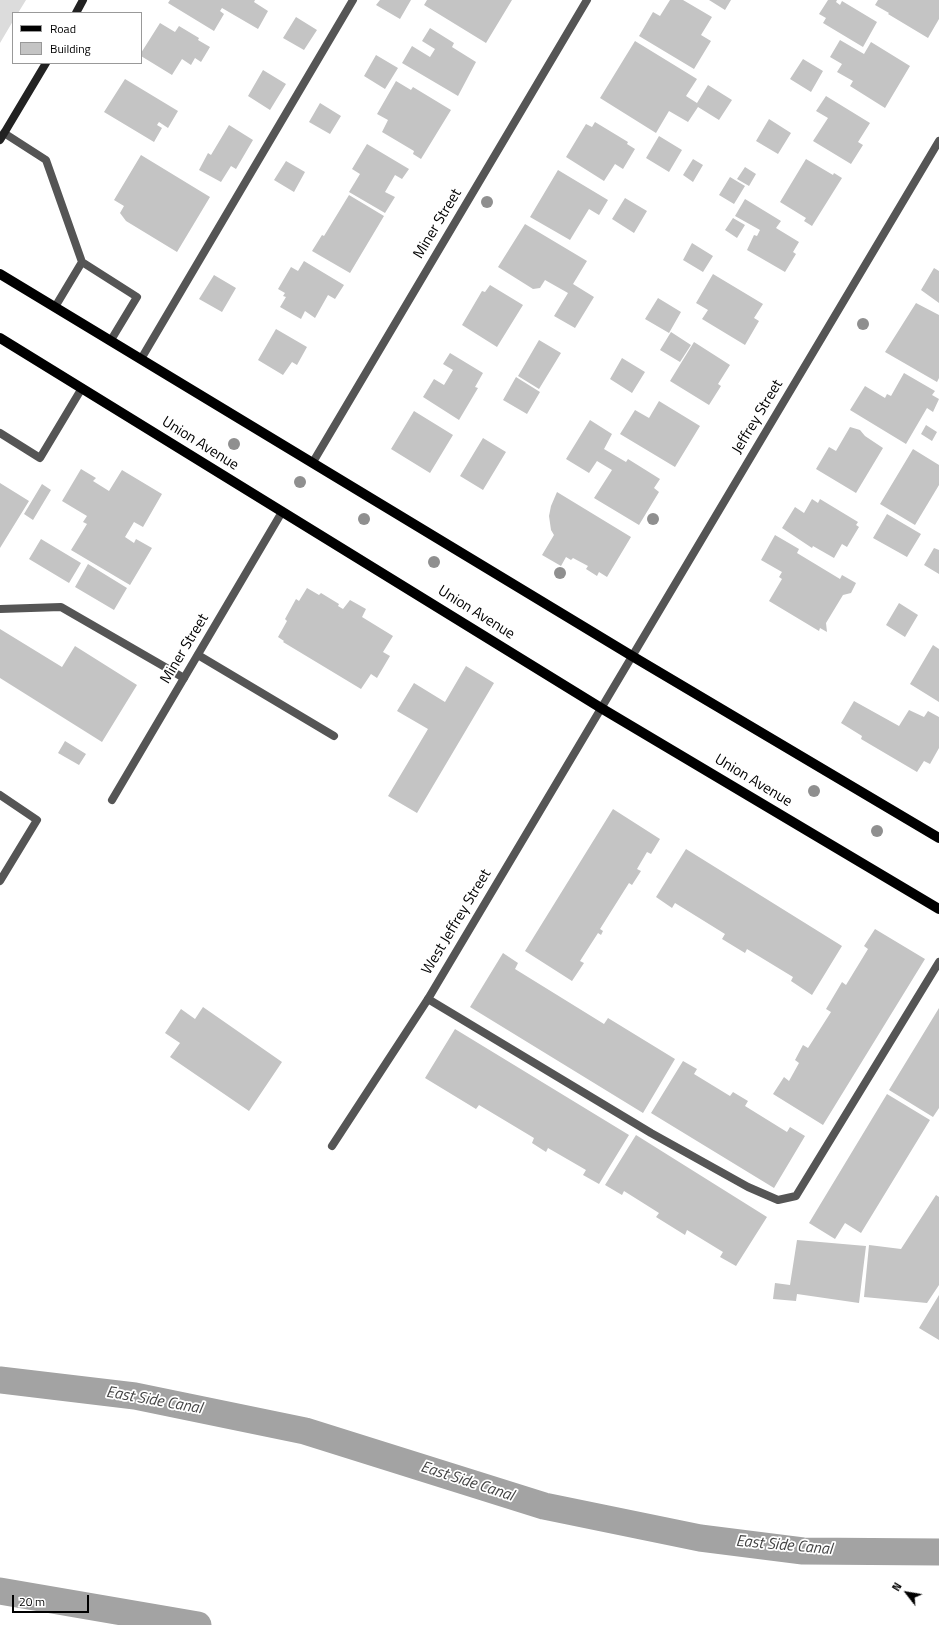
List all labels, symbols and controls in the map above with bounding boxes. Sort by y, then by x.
legend [12,12,142,64]
text: Road [50,19,76,38]
text: Building [50,39,91,58]
street label: Miner Street [410,186,466,262]
street label: Jeffrey Street [729,377,787,457]
street label: Union Avenue [158,413,242,475]
street label: Union Avenue [434,582,518,644]
street label: Miner Street [157,611,213,687]
street label: Union Avenue [711,751,795,811]
street label: West Jeffrey Street [418,866,496,978]
water label: East Side Canal [105,1383,203,1419]
water label: East Side Canal [418,1458,516,1506]
water label: East Side Canal [735,1532,833,1560]
north arrow [887,1573,927,1613]
text: N [888,1579,906,1594]
scale bar [14,1587,91,1613]
text: 20 m [19,1592,45,1611]

